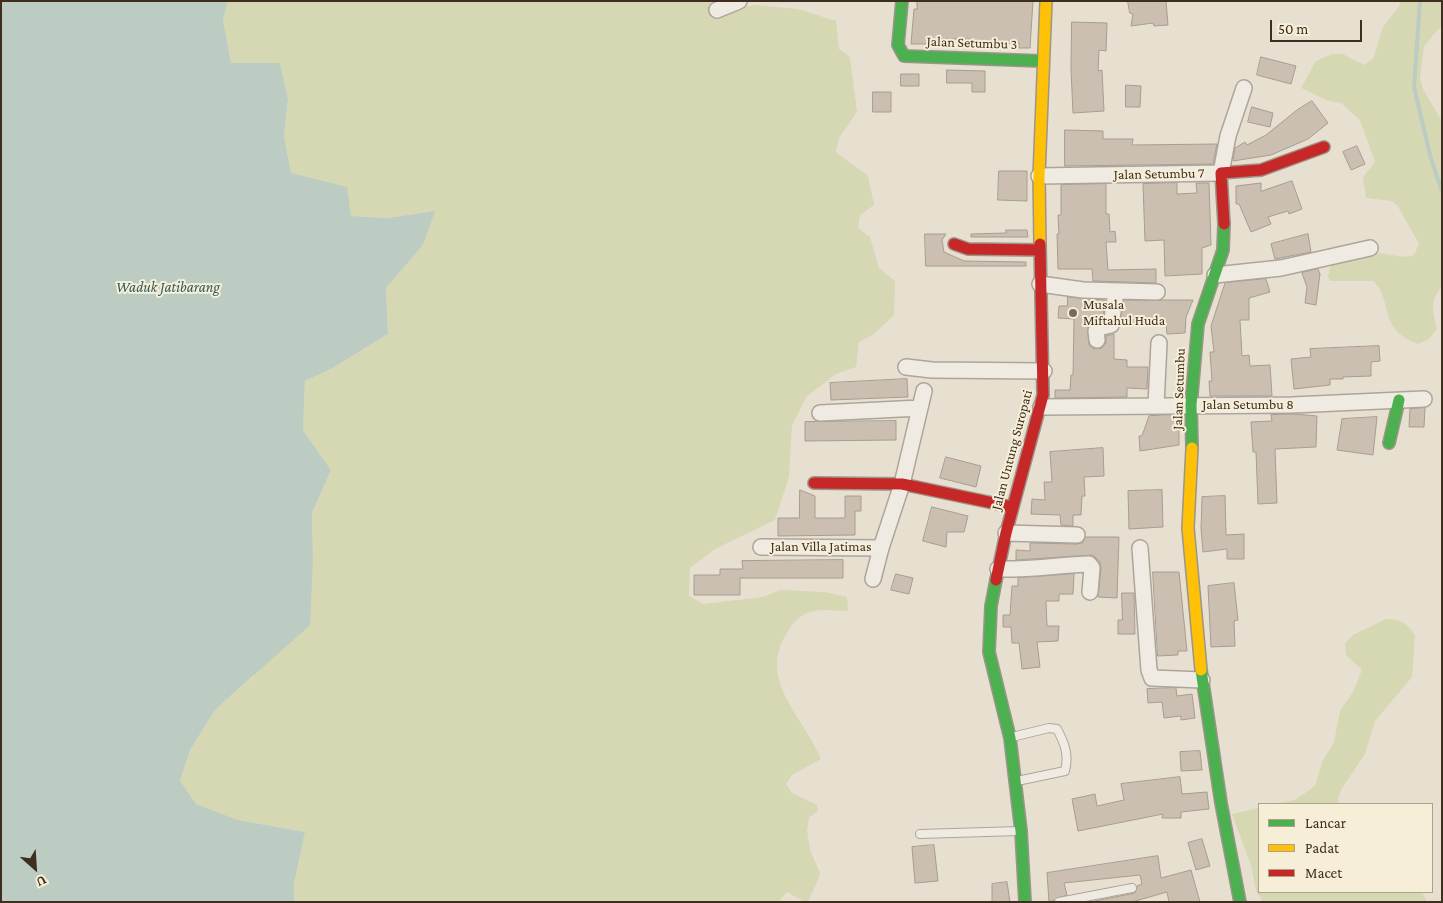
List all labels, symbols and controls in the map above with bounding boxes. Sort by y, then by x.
scale bar [1273,10,1366,42]
text: 50 m [1278,21,1308,37]
street label: Jalan Setumbu 3 [926,33,1018,53]
street label: Jalan Setumbu 7 [1114,165,1204,183]
water label: Waduk Jatibarang [116,278,220,296]
place label: Musala Miftahul Huda [1083,297,1165,330]
marker: Musala Miftahul Huda [1067,307,1079,319]
street label: Jalan Setumbu [1169,348,1189,430]
street label: Jalan Untung Suropati [988,388,1036,512]
street label: Jalan Setumbu 8 [1202,397,1294,413]
street label: Jalan Villa Jatimas [771,539,871,555]
legend [1258,803,1433,893]
text: Lancar [1305,815,1346,831]
text: Padat [1305,840,1339,856]
north arrow [10,843,60,893]
text: Macet [1305,865,1342,881]
text: U [34,872,49,891]

